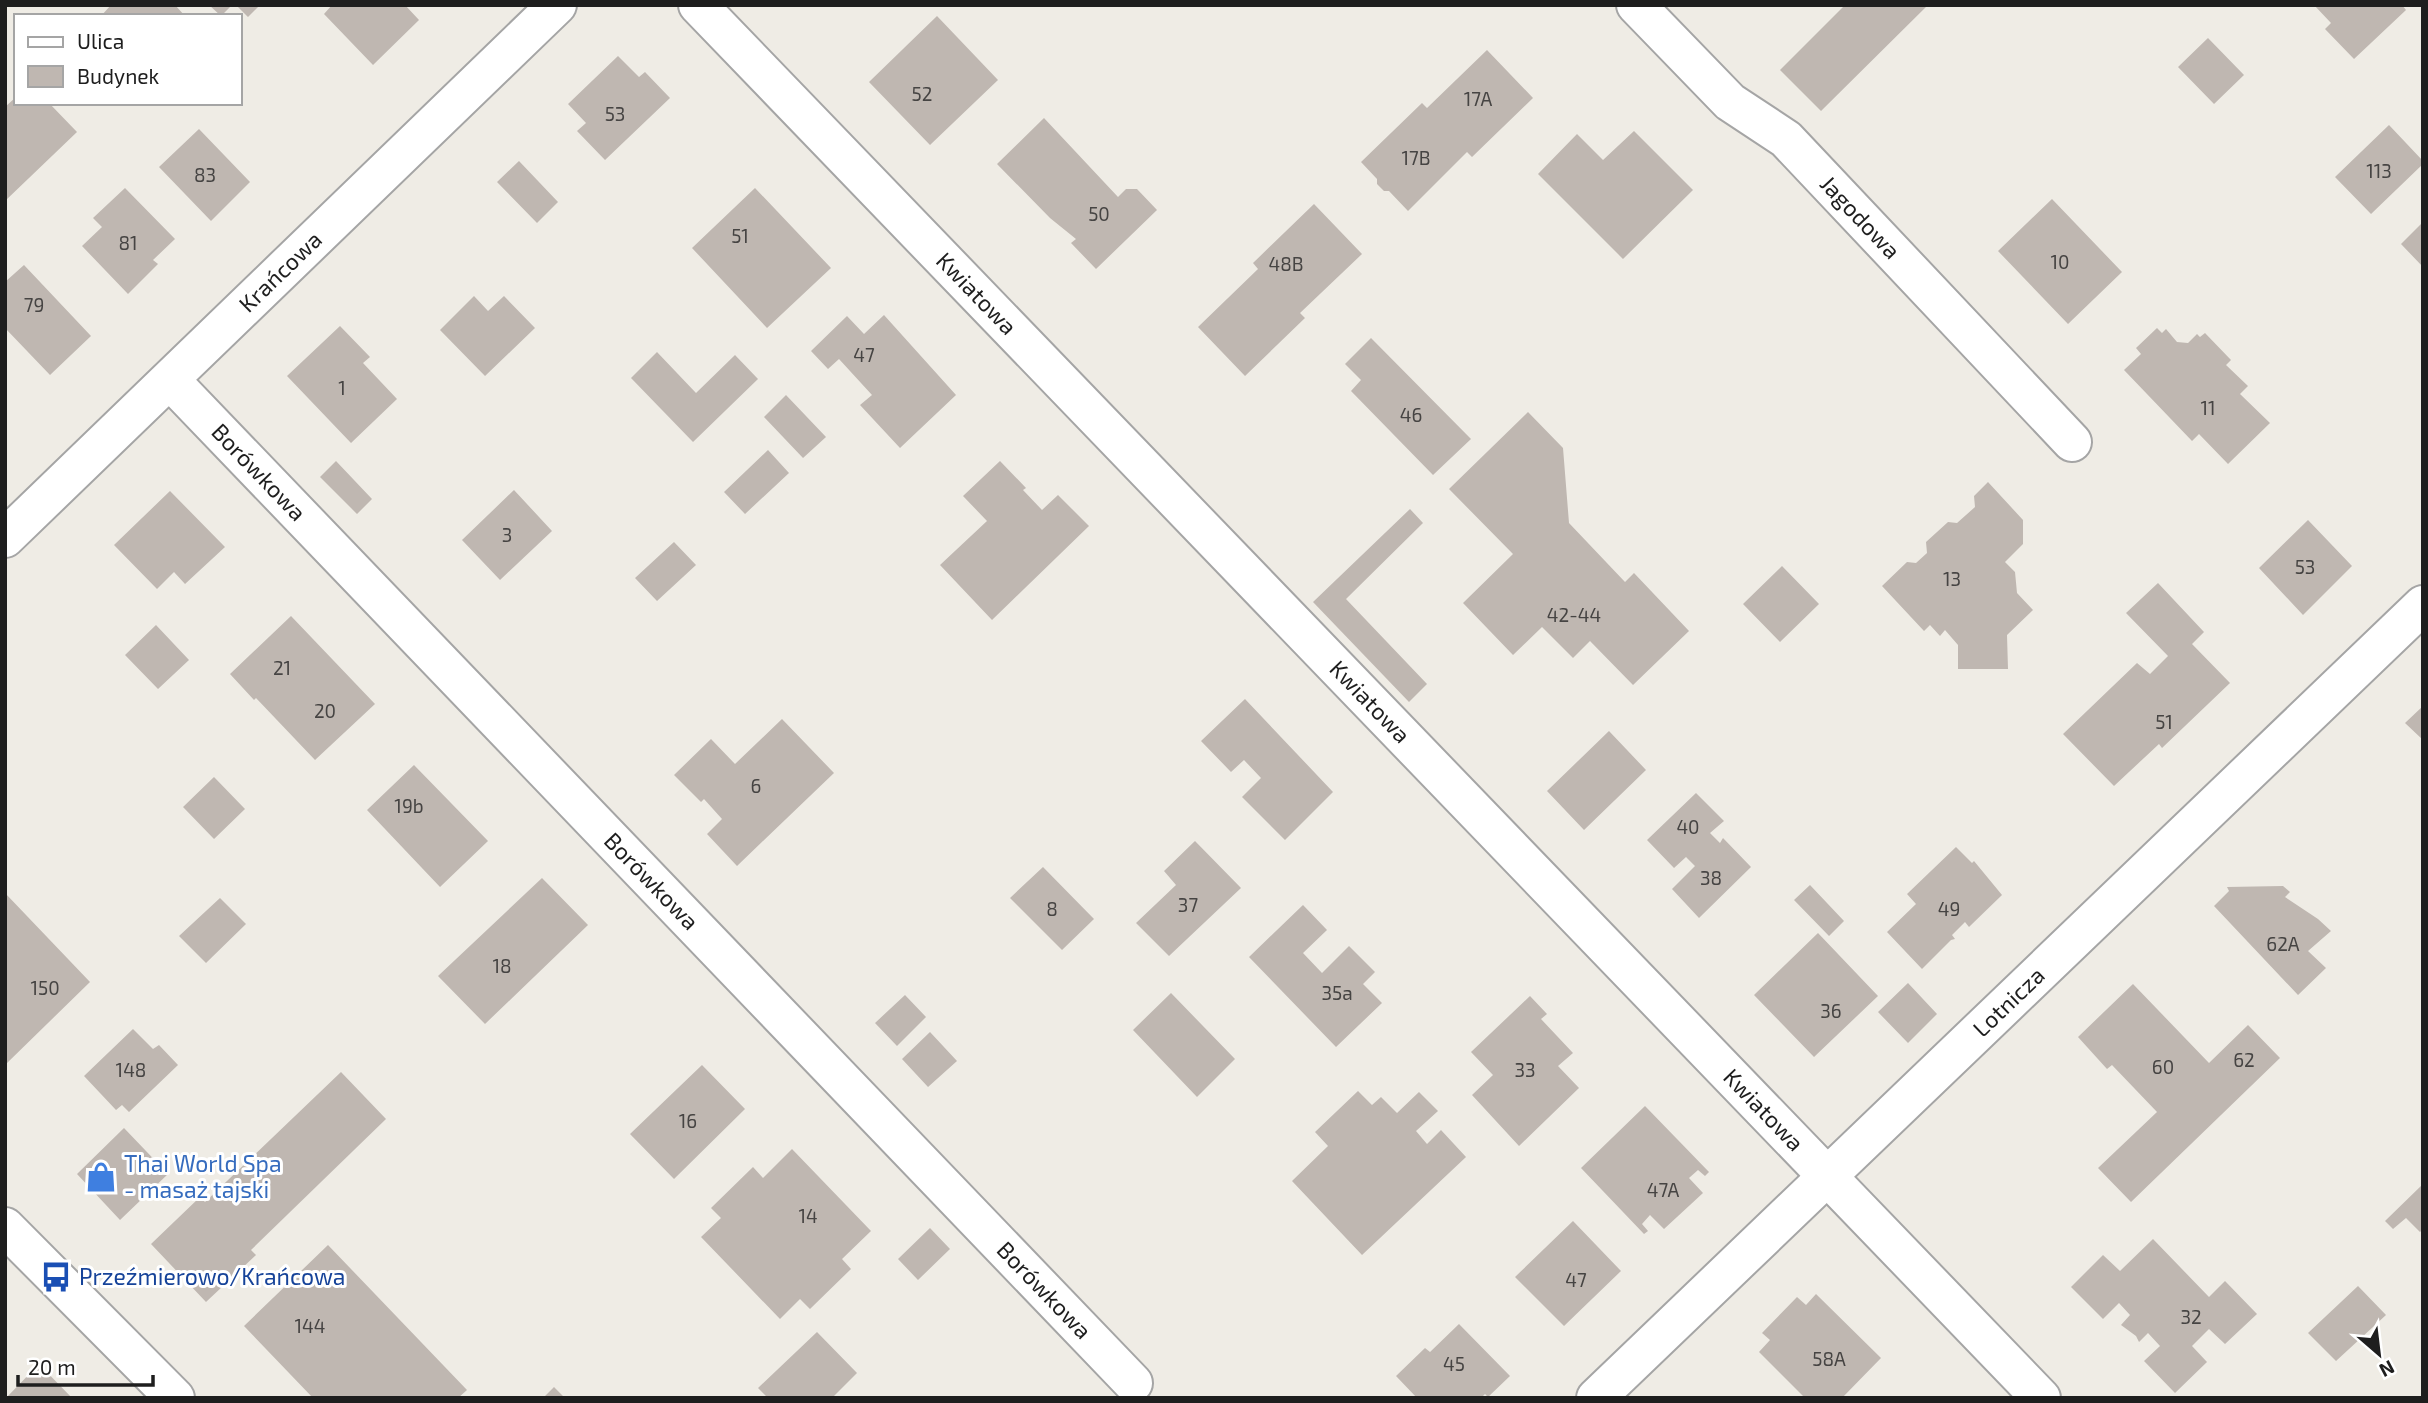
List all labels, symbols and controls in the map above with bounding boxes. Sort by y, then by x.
legend [14,14,242,105]
text: Ulica [77,28,124,53]
text: Budynek [77,63,160,88]
house number: 52 [912,82,932,105]
house number: 17A [1464,87,1492,110]
house number: 53 [605,102,625,125]
house number: 17B [1401,146,1431,169]
house number: 113 [2366,159,2392,182]
house number: 83 [194,163,216,186]
street label: Jagodowa [1815,169,1907,264]
house number: 50 [1088,202,1110,225]
house number: 51 [731,224,749,247]
street label: Krańcowa [233,225,327,318]
house number: 81 [118,231,138,254]
street label: Kwiatowa [931,246,1023,340]
house number: 10 [2050,250,2070,273]
house number: 48B [1269,252,1304,275]
house number: 79 [24,293,44,316]
house number: 47 [853,343,875,366]
house number: 1 [338,376,346,399]
house number: 11 [2200,396,2216,419]
house number: 46 [1400,403,1422,426]
street label: Borówkowa [206,417,312,526]
house number: 3 [502,523,512,546]
house number: 53 [2295,555,2315,578]
house number: 13 [1943,567,1961,590]
house number: 42-44 [1547,603,1601,626]
street label: Kwiatowa [1325,654,1417,748]
house number: 21 [273,656,291,679]
house number: 20 [314,699,336,722]
house number: 51 [2155,710,2173,733]
house number: 6 [751,774,761,797]
house number: 19b [394,794,424,817]
house number: 40 [1676,815,1700,838]
street label: Borówkowa [599,826,705,935]
house number: 38 [1700,866,1722,889]
house number: 37 [1178,893,1198,916]
house number: 8 [1046,897,1058,920]
house number: 49 [1938,897,1960,920]
house number: 62A [2266,932,2300,955]
house number: 18 [492,954,512,977]
street label: Lotnicza [1967,961,2050,1042]
house number: 150 [30,976,60,999]
house number: 35a [1321,981,1353,1004]
house number: 36 [1820,999,1842,1022]
house number: 62 [2233,1048,2255,1071]
house number: 60 [2152,1055,2174,1078]
house number: 148 [116,1058,146,1081]
house number: 33 [1514,1058,1536,1081]
street label: Kwiatowa [1718,1062,1810,1156]
house number: 16 [679,1109,697,1132]
place label: Thai World Spa - masaż tajski [124,1149,282,1203]
shop icon: Thai World Spa - masaż tajski [84,1160,118,1194]
house number: 47A [1647,1178,1679,1201]
house number: 14 [798,1204,818,1227]
street label: Borówkowa [992,1235,1098,1344]
bus stop icon: Przeźmierowo/Krańcowa [39,1260,73,1294]
place label: Przeźmierowo/Krańcowa [79,1262,346,1290]
house number: 47 [1565,1268,1587,1291]
house number: 32 [2180,1305,2202,1328]
house number: 144 [295,1314,325,1337]
north arrow [2344,1319,2414,1389]
scale bar [18,1344,152,1388]
house number: 58A [1812,1347,1846,1370]
house number: 45 [1443,1352,1465,1375]
text: 20 m [28,1354,76,1379]
text: N [2376,1356,2399,1383]

